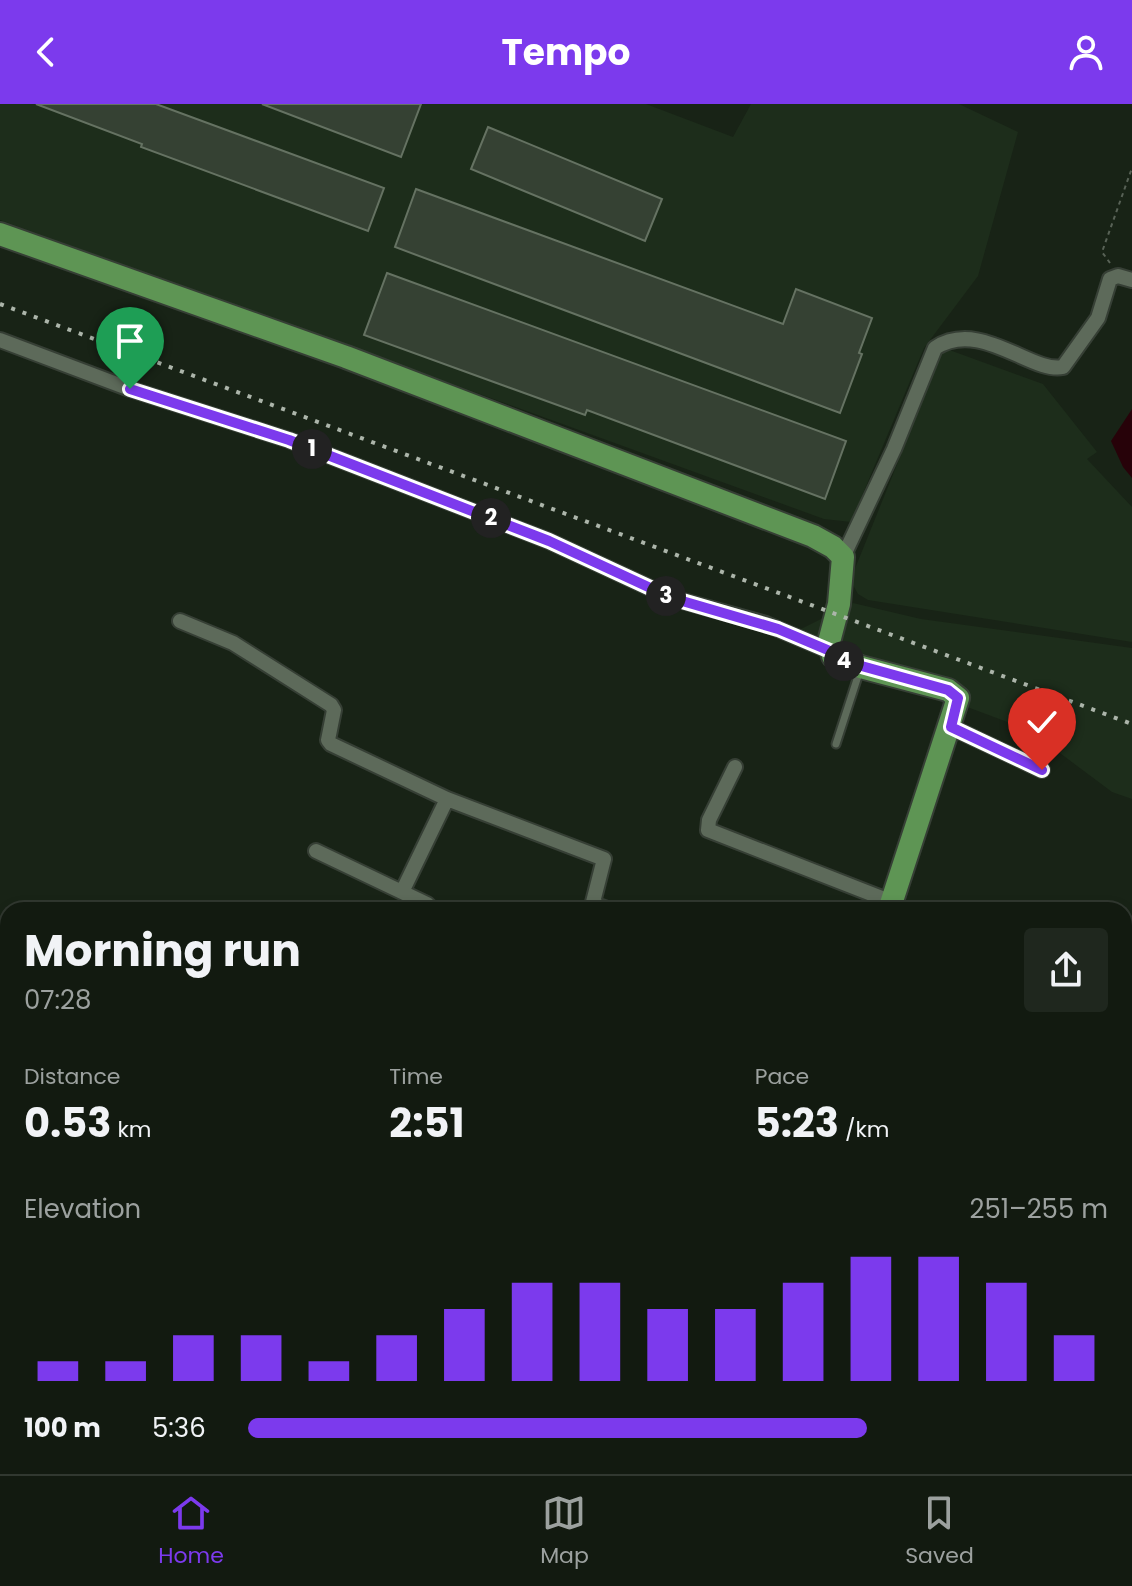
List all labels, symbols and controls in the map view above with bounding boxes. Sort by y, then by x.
text: Tempo [502,27,630,78]
icon: back [24,30,68,74]
icon: person [1064,30,1108,74]
pin [96,307,164,389]
icon: arrive [108,319,152,363]
pin: 1 [292,429,332,469]
text: 1 [308,433,316,464]
pin: 2 [471,498,511,538]
text: 2 [485,502,497,533]
pin: 3 [646,576,686,616]
text: 3 [659,580,673,611]
pin: 4 [824,641,864,681]
text: 4 [837,645,851,676]
pin [1008,688,1076,770]
icon: check [1020,700,1064,744]
text: Morning run [24,920,301,981]
button: share [1024,928,1108,1012]
text: 07:28 [24,982,91,1018]
text: Distance [24,1061,120,1092]
text: Time [389,1061,443,1092]
text: Pace [755,1061,809,1092]
text: 0.53 [24,1095,112,1151]
text: 2:51 [389,1095,465,1151]
text: 5:23 [755,1095,839,1151]
text: km [112,1114,151,1145]
text: /km [839,1114,889,1145]
text: Elevation [24,1191,141,1227]
text: 251–255 m [969,1191,1108,1227]
text: 100 m [24,1410,101,1446]
text: 5:36 [152,1410,206,1446]
tab: Home [158,1491,224,1572]
tab: Map [540,1491,589,1572]
tab: Saved [905,1491,974,1572]

